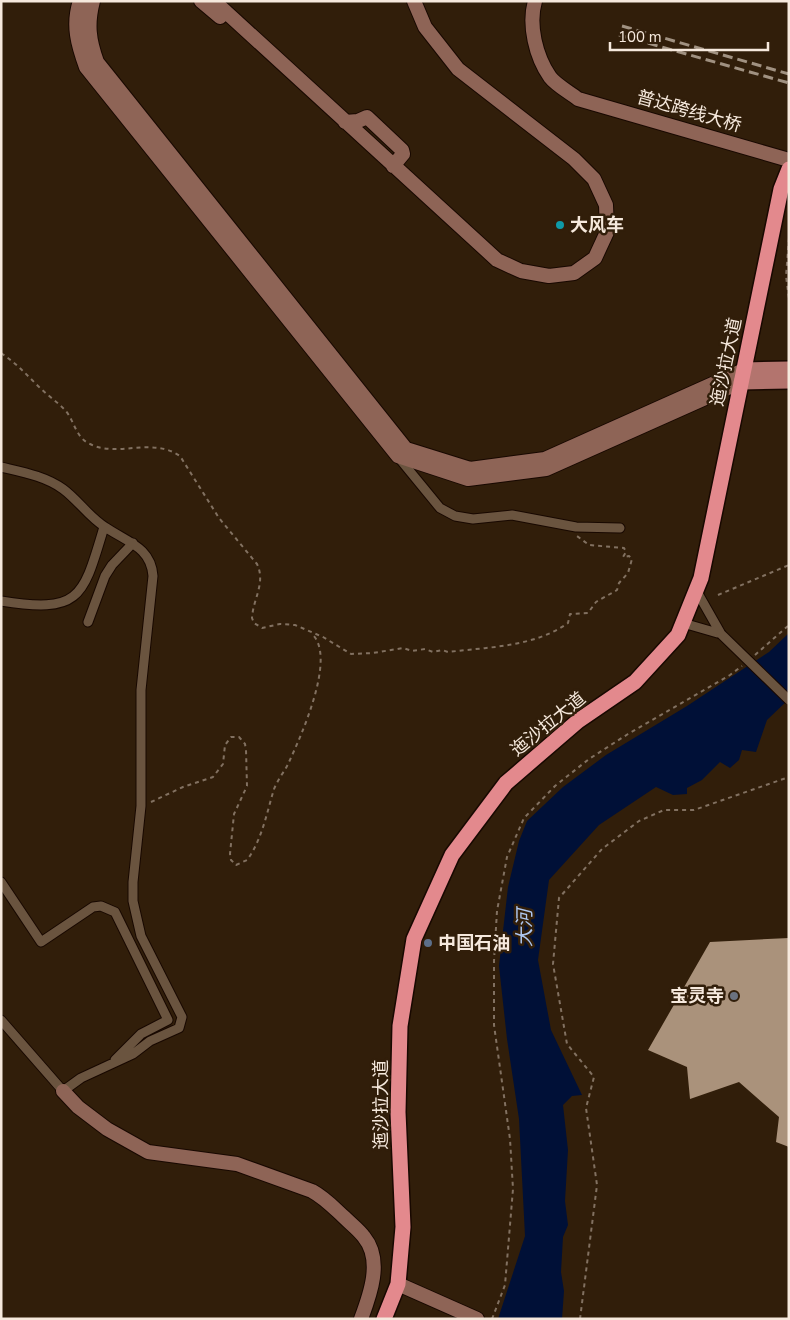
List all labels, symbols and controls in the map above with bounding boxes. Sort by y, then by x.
scale bar [610,20,768,52]
text: 100 m [618,27,662,47]
street label: 普达跨线大桥 [634,85,744,137]
place label: 大风车 [570,213,624,237]
marker: 大风车 [554,219,566,231]
street label: 迤沙拉大道 [705,315,747,409]
street label: 迤沙拉大道 [505,686,591,762]
water label: 大河 [512,905,538,947]
place label: 中国石油 [438,931,510,955]
marker: 中国石油 [422,937,434,949]
place label: 宝灵寺 [670,984,724,1008]
marker: 宝灵寺 [728,990,740,1002]
street label: 迤沙拉大道 [369,1060,393,1150]

